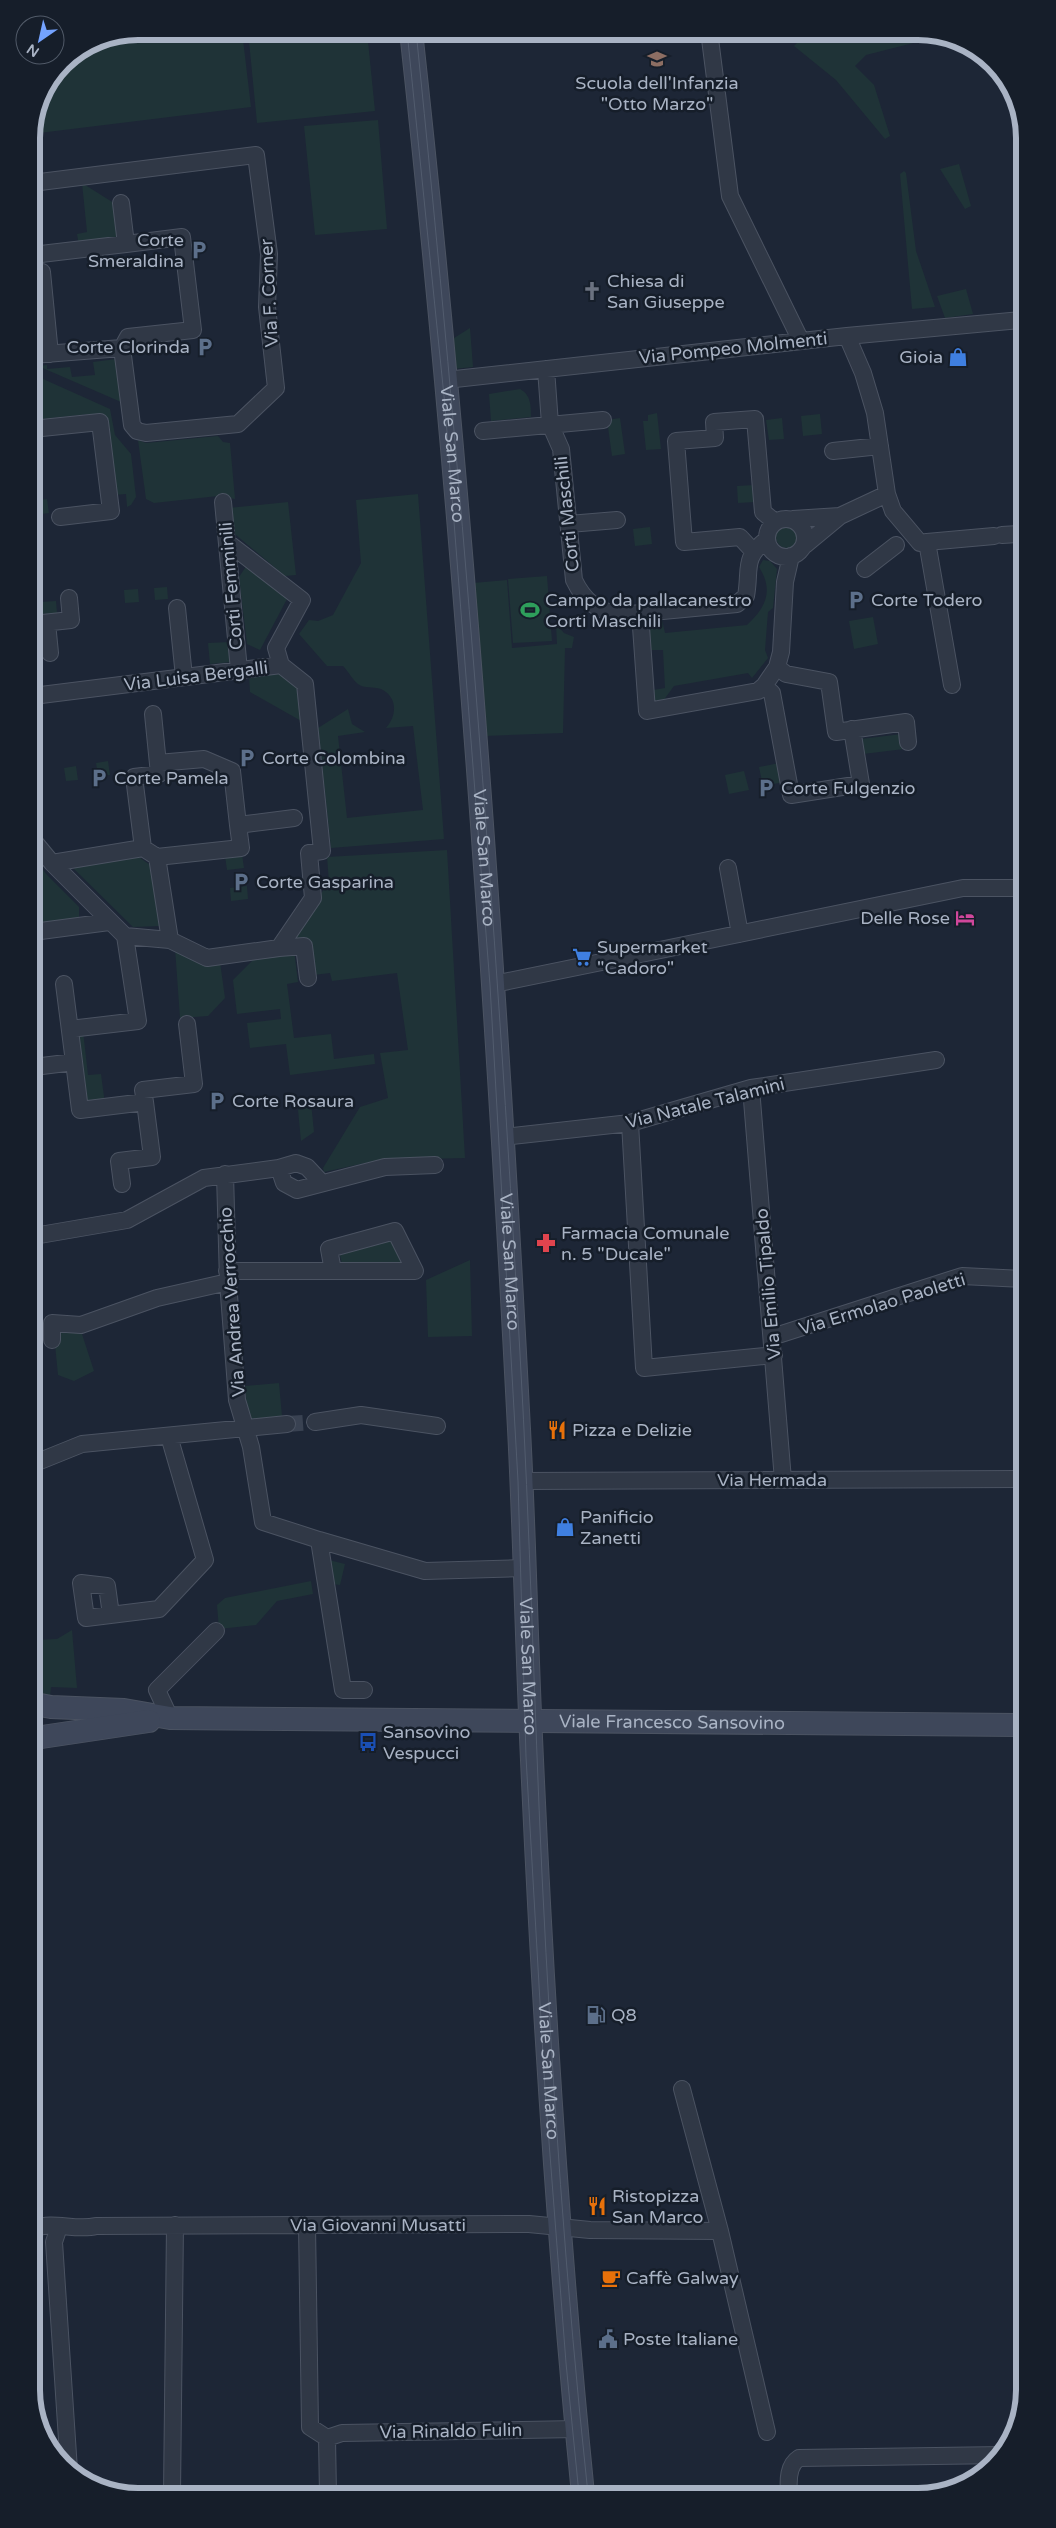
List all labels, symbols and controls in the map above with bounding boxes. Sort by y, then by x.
north arrow [15,15,65,65]
text: N [24,40,42,61]
school or university icon: Scuola dell'Infanzia "Otto Marzo" [646,48,668,70]
place label: Scuola dell'Infanzia "Otto Marzo" [575,72,739,115]
place label: Corte Smeraldina [88,229,184,272]
street label: Via F. Corner [255,238,283,348]
parking icon: Corte Smeraldina [188,239,210,261]
place label: Chiesa di San Giuseppe [607,270,725,313]
church icon: Chiesa di San Giuseppe [581,280,603,302]
street label: Via Pompeo Molmenti [638,327,828,369]
place label: Corte Clorinda [67,336,190,358]
parking icon: Corte Clorinda [194,336,216,358]
place label: Gioia [899,346,943,368]
shop icon: Gioia [947,346,969,368]
street label: Viale San Marco [436,384,470,524]
street label: Corti Maschili [550,455,584,573]
street label: Corti Femminili [214,521,248,651]
place label: Campo da pallacanestro Corti Maschili [545,589,752,632]
parking icon: Corte Todero [845,589,867,611]
place label: Corte Todero [871,589,983,611]
sports icon: Campo da pallacanestro Corti Maschili [519,599,541,621]
street label: Via Luisa Bergalli [123,656,269,696]
parking icon: Corte Colombina [236,747,258,769]
place label: Corte Colombina [262,747,406,769]
parking icon: Corte Pamela [88,767,110,789]
place label: Corte Pamela [114,767,229,789]
parking icon: Corte Fulgenzio [755,777,777,799]
place label: Corte Fulgenzio [781,777,915,799]
street label: Viale San Marco [469,788,500,927]
parking icon: Corte Gasparina [230,871,252,893]
place label: Corte Gasparina [256,871,394,893]
place label: Delle Rose [860,907,950,929]
hotel icon: Delle Rose [954,907,976,929]
place label: Supermarket "Cadoro" [597,936,708,979]
supermarket icon: Supermarket "Cadoro" [571,946,593,968]
street label: Via Natale Talamini [623,1073,787,1133]
parking icon: Corte Rosaura [206,1090,228,1112]
place label: Corte Rosaura [232,1090,354,1112]
street label: Viale San Marco [495,1192,525,1331]
street label: Via Andrea Verrocchio [214,1206,250,1398]
street label: Via Emilio Tipaldo [750,1207,786,1361]
place label: Farmacia Comunale n. 5 "Ducale" [561,1222,729,1265]
pharmacy icon: Farmacia Comunale n. 5 "Ducale" [535,1232,557,1254]
street label: Via Ermolao Paoletti [796,1268,968,1340]
restaurant icon: Pizza e Delizie [546,1419,568,1441]
place label: Pizza e Delizie [572,1419,692,1441]
street label: Via Hermada [717,1469,827,1491]
place label: Panificio Zanetti [580,1506,654,1549]
shop icon: Panificio Zanetti [554,1516,576,1538]
street label: Viale San Marco [515,1597,542,1736]
street label: Viale Francesco Sansovino [559,1710,785,1734]
place label: Sansovino Vespucci [383,1721,471,1764]
bus stop icon: Sansovino Vespucci [357,1731,379,1753]
street label: Viale San Marco [533,2001,564,2140]
fuel station icon: Q8 [585,2004,607,2026]
place label: Q8 [611,2004,637,2026]
place label: Ristopizza San Marco [612,2185,703,2228]
restaurant icon: Ristopizza San Marco [586,2195,608,2217]
street label: Via Giovanni Musatti [290,2214,466,2236]
cafe icon: Caffè Galway [600,2267,622,2289]
place label: Caffè Galway [626,2267,739,2289]
public building icon: Poste Italiane [597,2328,619,2350]
place label: Poste Italiane [623,2328,738,2350]
street label: Via Rinaldo Fulin [379,2419,523,2443]

